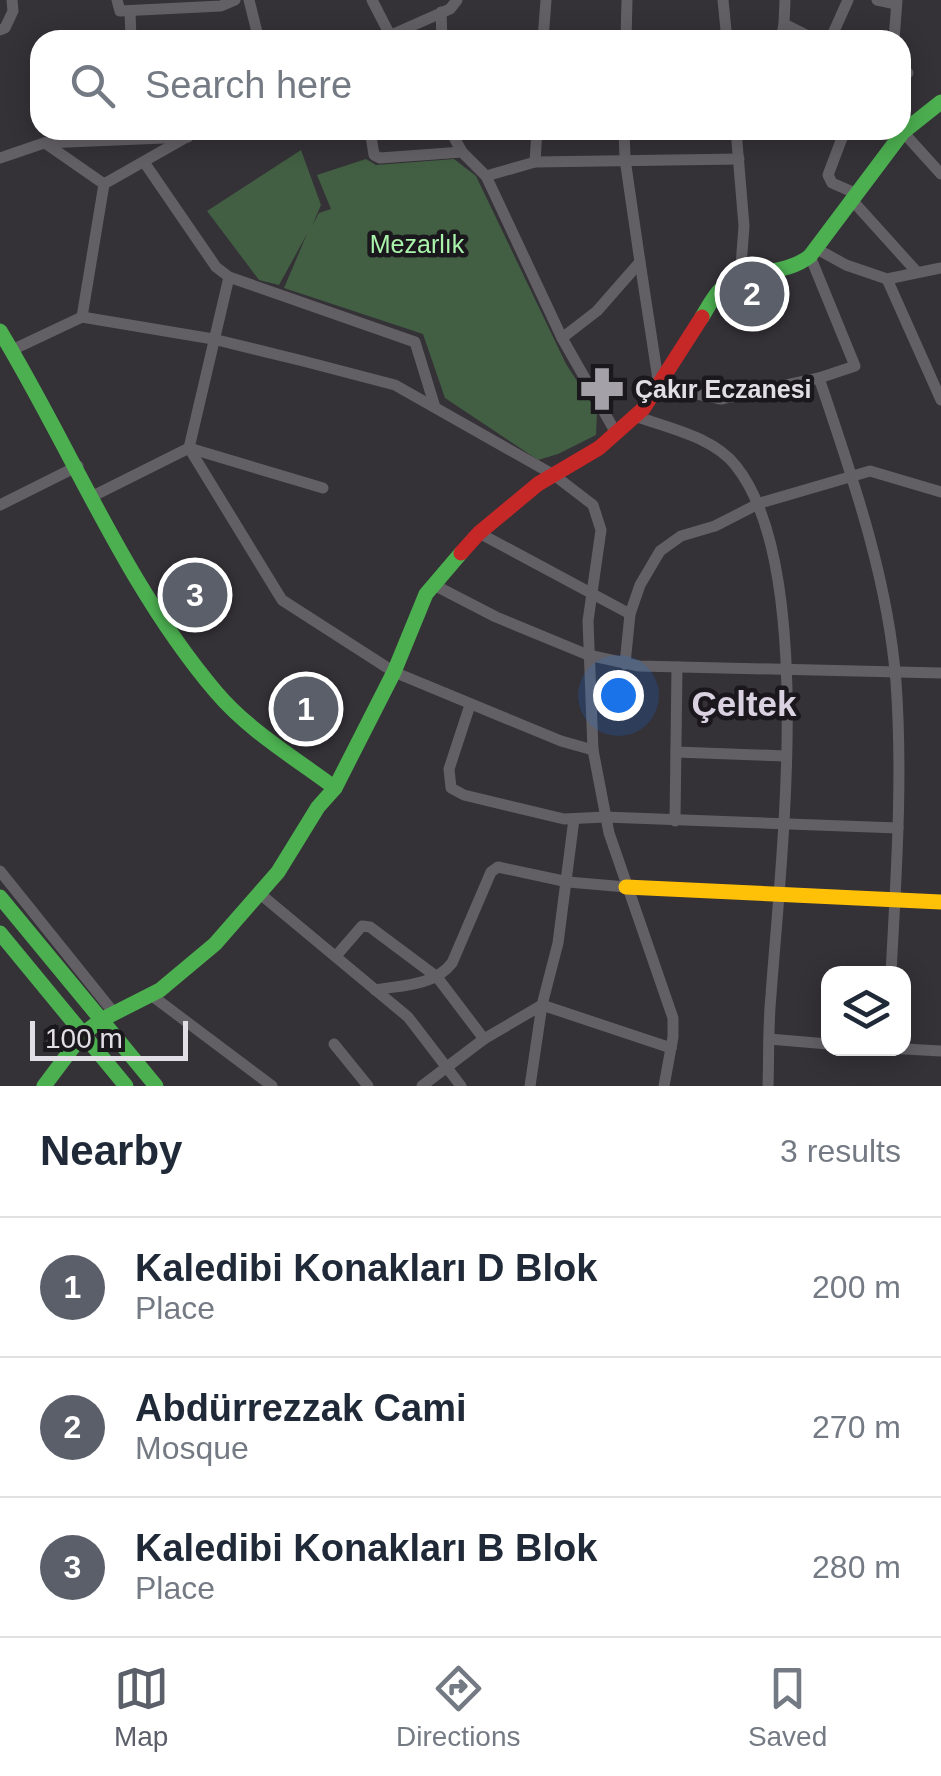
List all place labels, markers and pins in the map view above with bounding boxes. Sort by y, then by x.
pin: 2 [720,256,784,332]
pharmacy icon: Çakır Eczanesi [578,365,626,413]
place label: Çakır Eczanesi [635,375,812,403]
pin: 3 [162,558,228,632]
pin: 1 [274,672,338,746]

